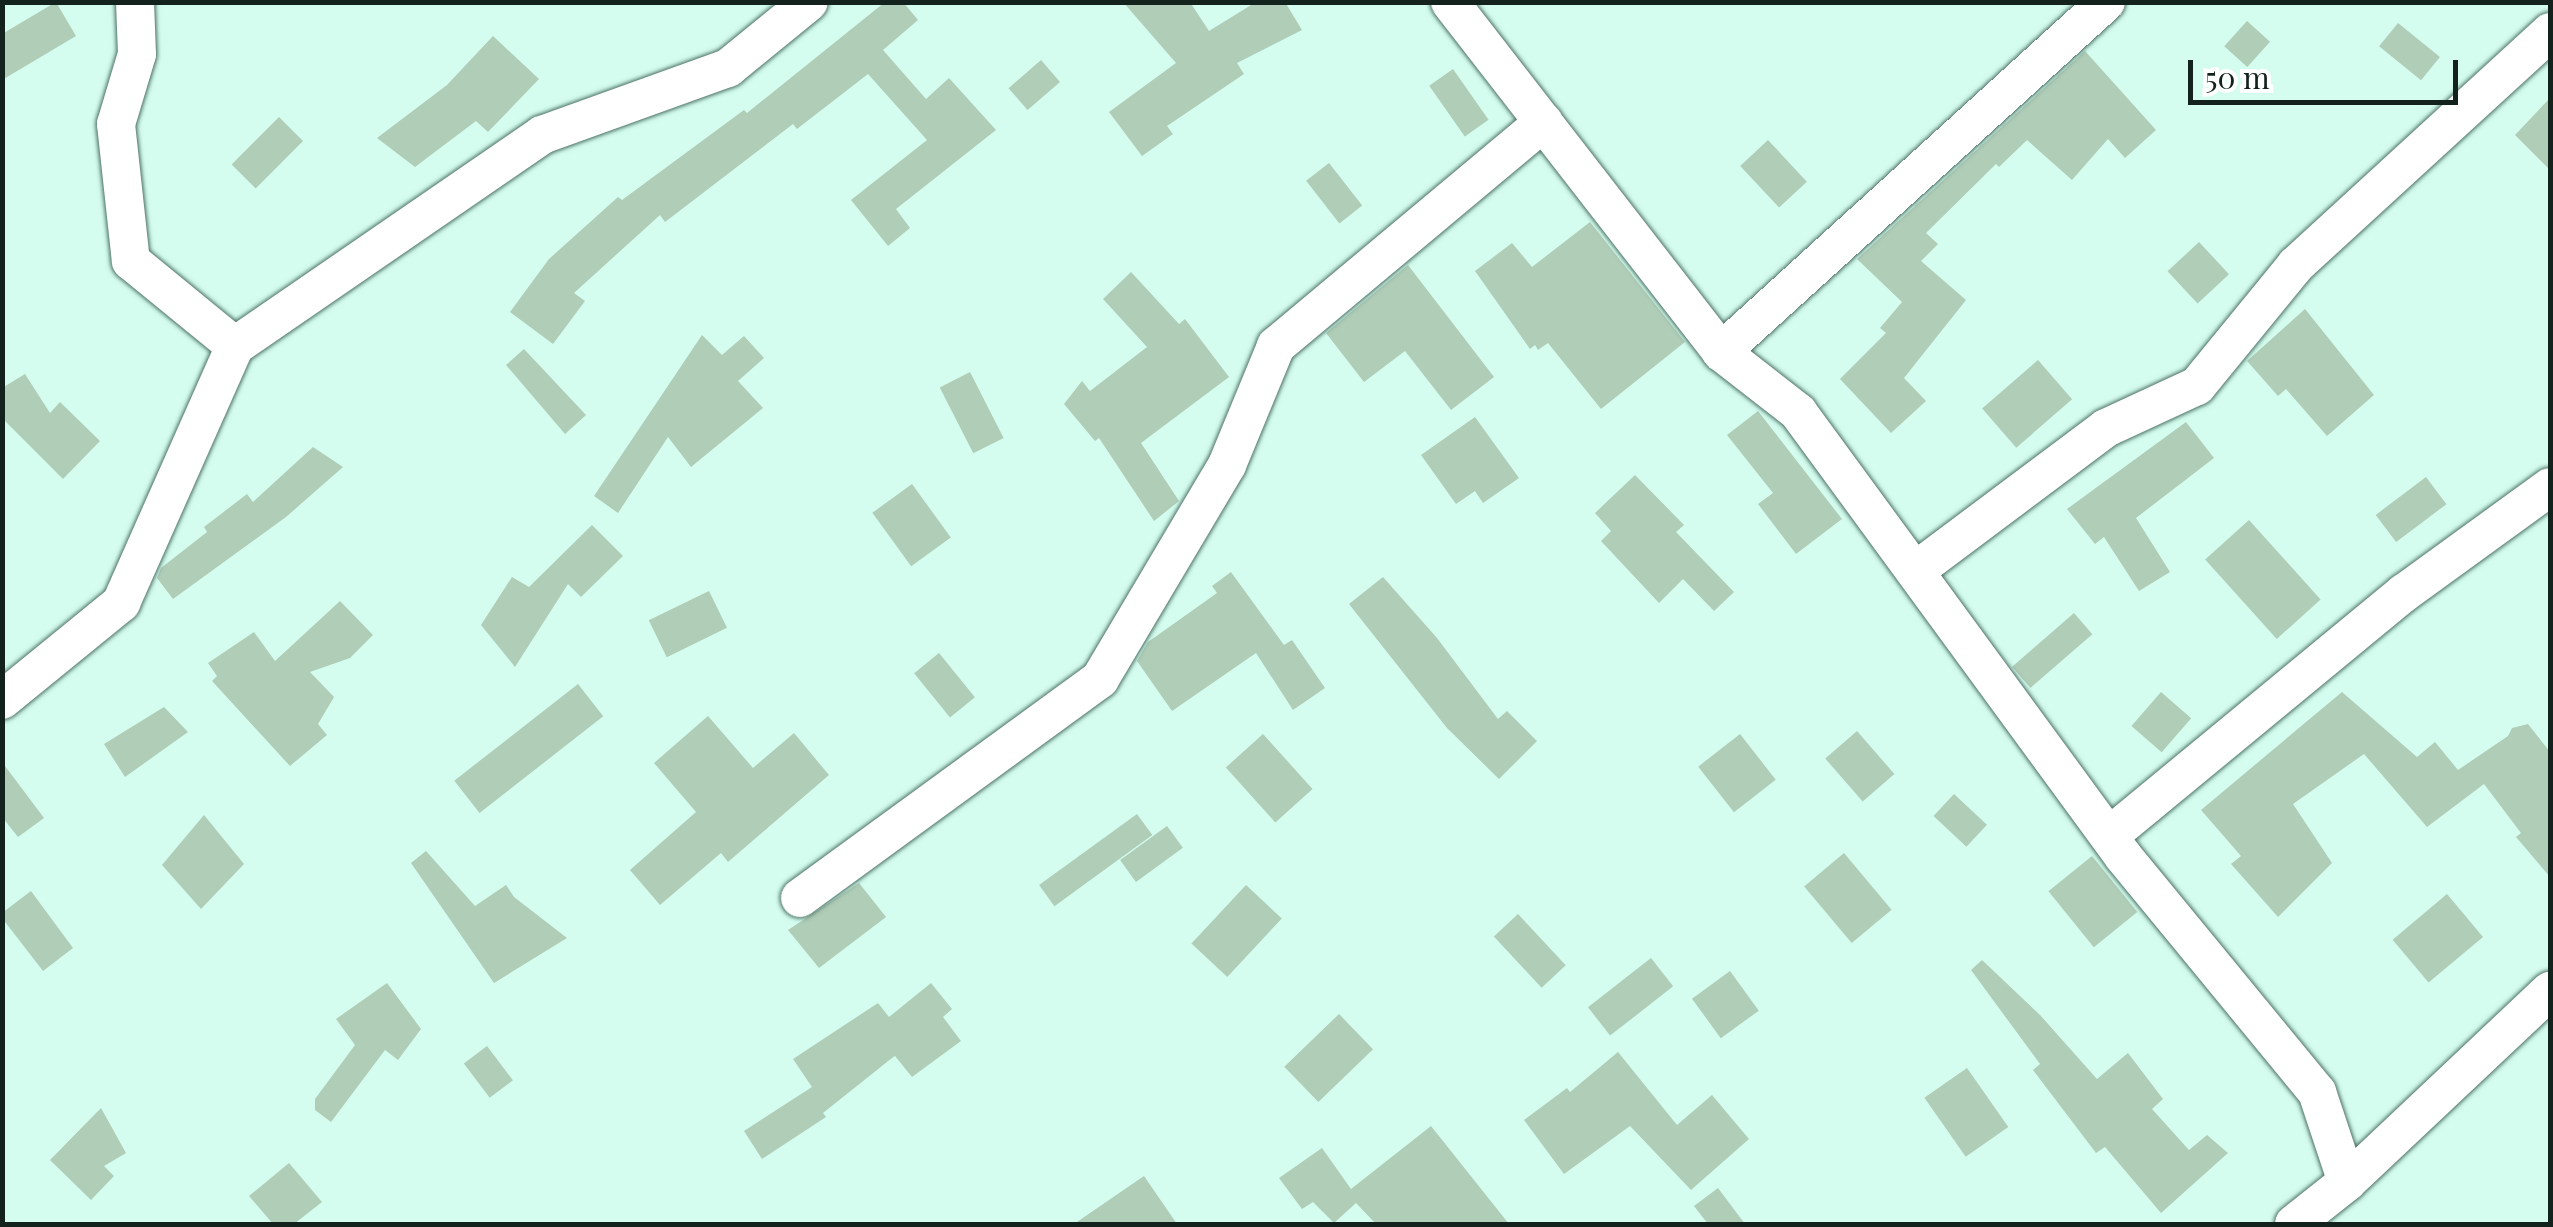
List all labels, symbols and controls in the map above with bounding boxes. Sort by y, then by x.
scale bar [2193,40,2463,102]
text: 50 m [2205,57,2270,97]

